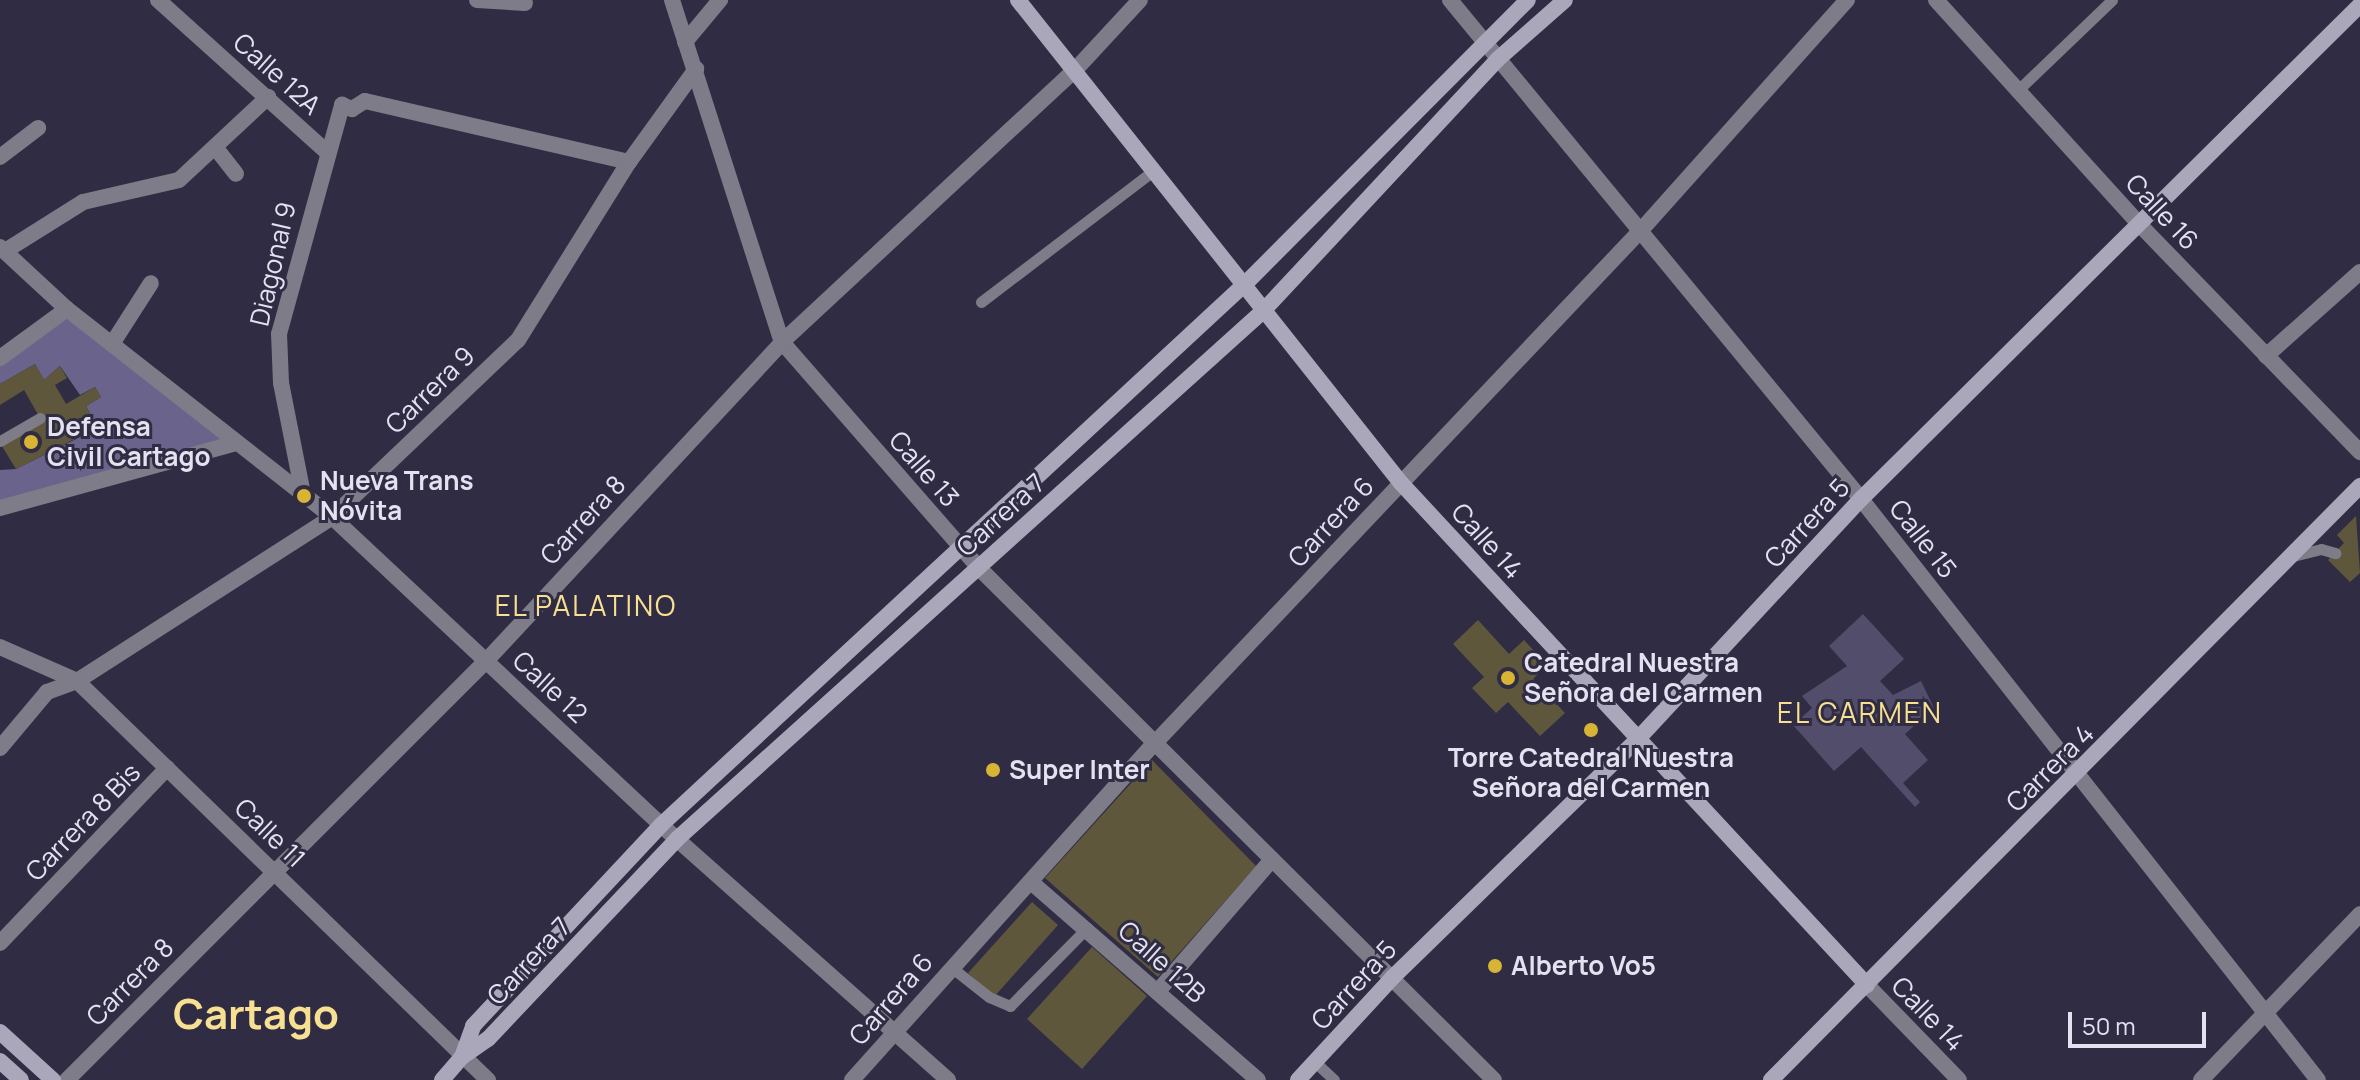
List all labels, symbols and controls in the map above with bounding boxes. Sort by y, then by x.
street label: Calle 12A [227,27,327,121]
street label: Calle 16 [2119,168,2205,256]
street label: Diagonal 9 [244,199,302,329]
street label: Carrera 9 [379,340,481,440]
place label: Defensa Civil Cartago [47,411,211,472]
street label: Calle 13 [883,425,965,513]
marker: Defensa Civil Cartago [22,433,40,451]
place label: Nueva Trans Nóvita [320,465,474,526]
street label: Carrera 7 [950,467,1052,563]
street label: Carrera 8 [534,469,632,571]
street label: Carrera 6 [1282,471,1380,573]
street label: Carrera 5 [1758,472,1856,574]
marker: Nueva Trans Nóvita [295,487,313,505]
street label: Calle 15 [1883,494,1963,584]
street label: Calle 14 [1445,497,1529,585]
district label: EL PALATINO [494,588,678,622]
street label: Calle 12 [506,645,594,729]
place label: Catedral Nuestra Señora del Carmen [1524,647,1763,708]
marker: Catedral Nuestra Señora del Carmen [1499,669,1517,687]
district label: EL CARMEN [1776,695,1944,729]
street label: Carrera 4 [2000,718,2100,818]
marker: Torre Catedral Nuestra Señora del Carmen [1582,721,1600,739]
place label: Torre Catedral Nuestra Señora del Carmen [1448,742,1734,804]
place label: Super Inter [1009,754,1150,786]
street label: Carrera 8 Bis [19,757,147,887]
marker: Super Inter [984,761,1002,779]
street label: Calle 11 [228,792,312,874]
street label: Carrera 7 [481,911,577,1011]
street label: Calle 12B [1112,915,1212,1009]
street label: Carrera 8 [80,932,180,1032]
street label: Carrera 5 [1305,934,1403,1036]
street label: Carrera 6 [843,947,939,1051]
place label: Alberto Vo5 [1511,950,1656,982]
marker: Alberto Vo5 [1486,957,1504,975]
street label: Calle 14 [1885,970,1971,1058]
district label: Cartago [173,988,339,1038]
scale bar [2072,996,2210,1046]
text: 50 m [2082,1009,2136,1042]

